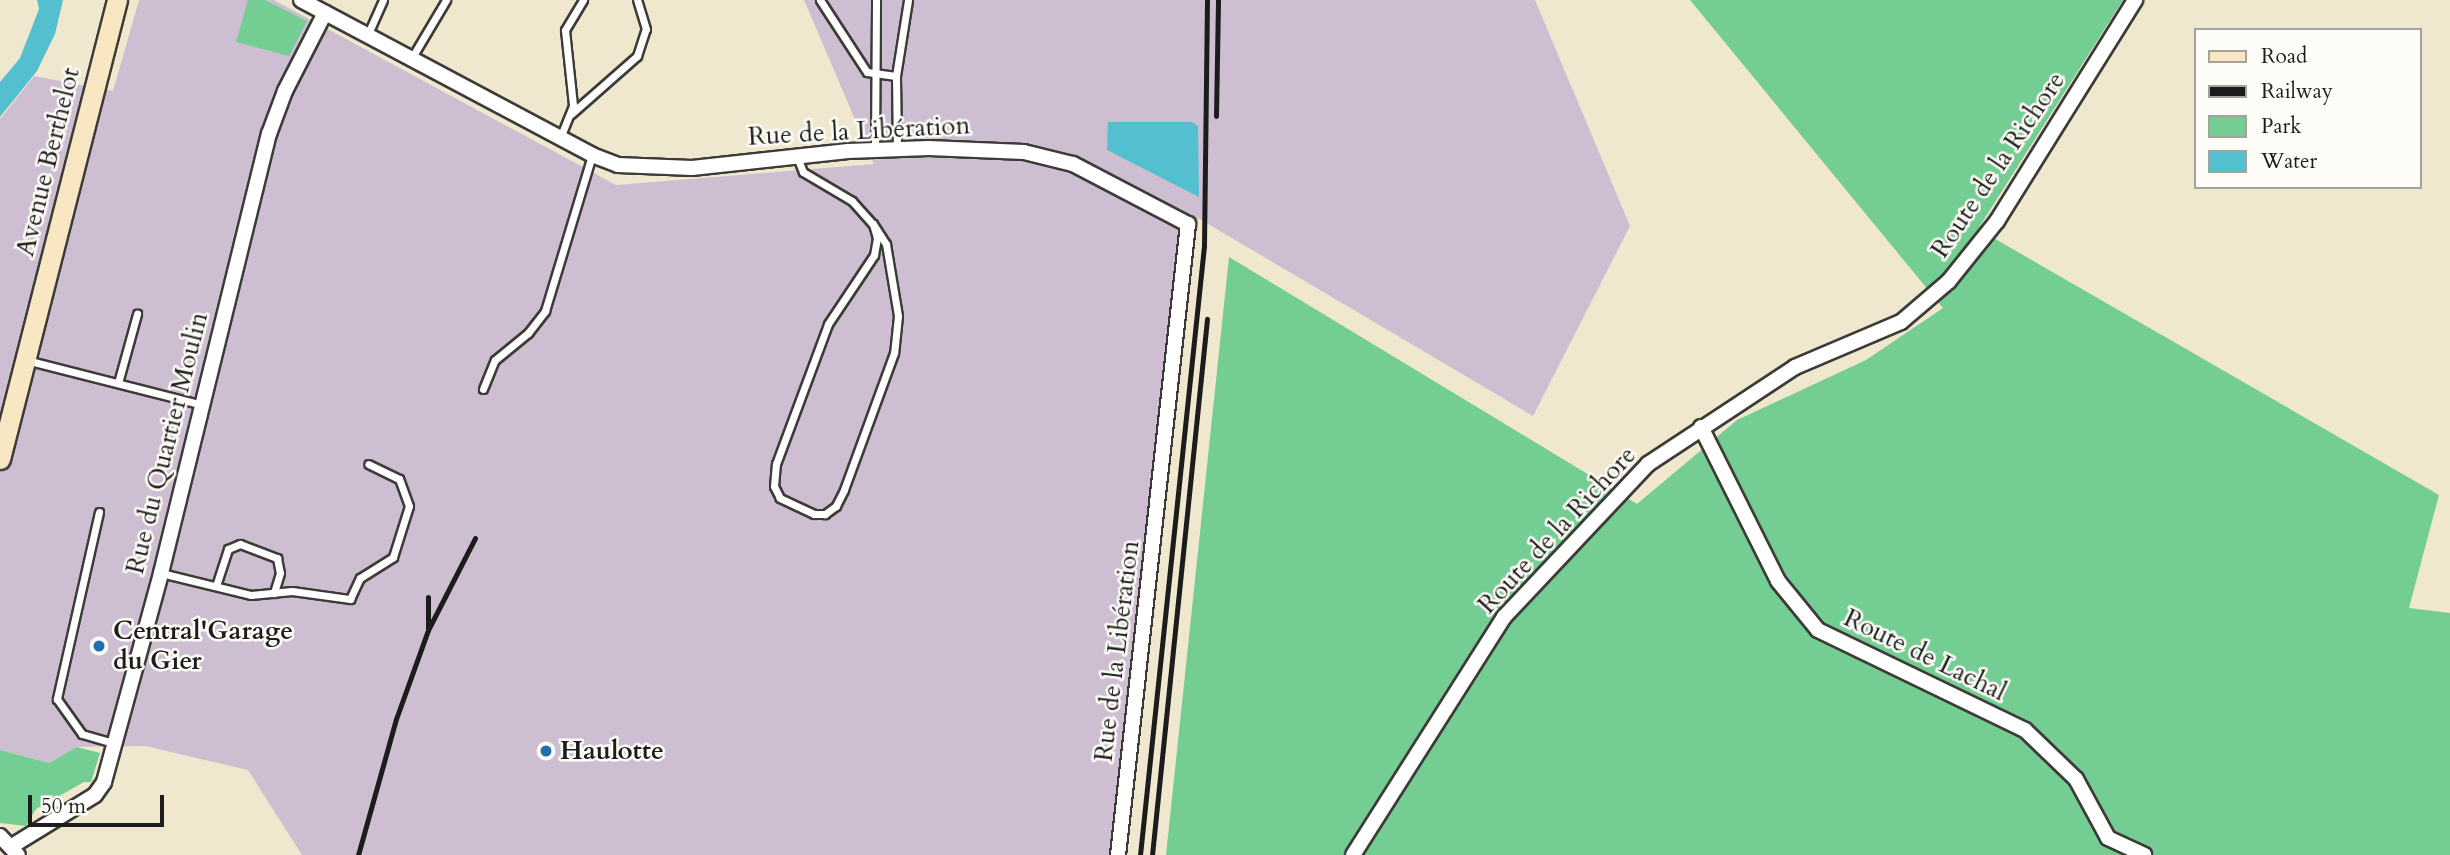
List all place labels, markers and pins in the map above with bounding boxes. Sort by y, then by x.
place label: Central'Garage du Gier [113,615,293,676]
marker: Central'Garage du Gier [91,638,107,654]
place label: Haulotte [560,735,664,767]
marker: Haulotte [538,743,554,759]

